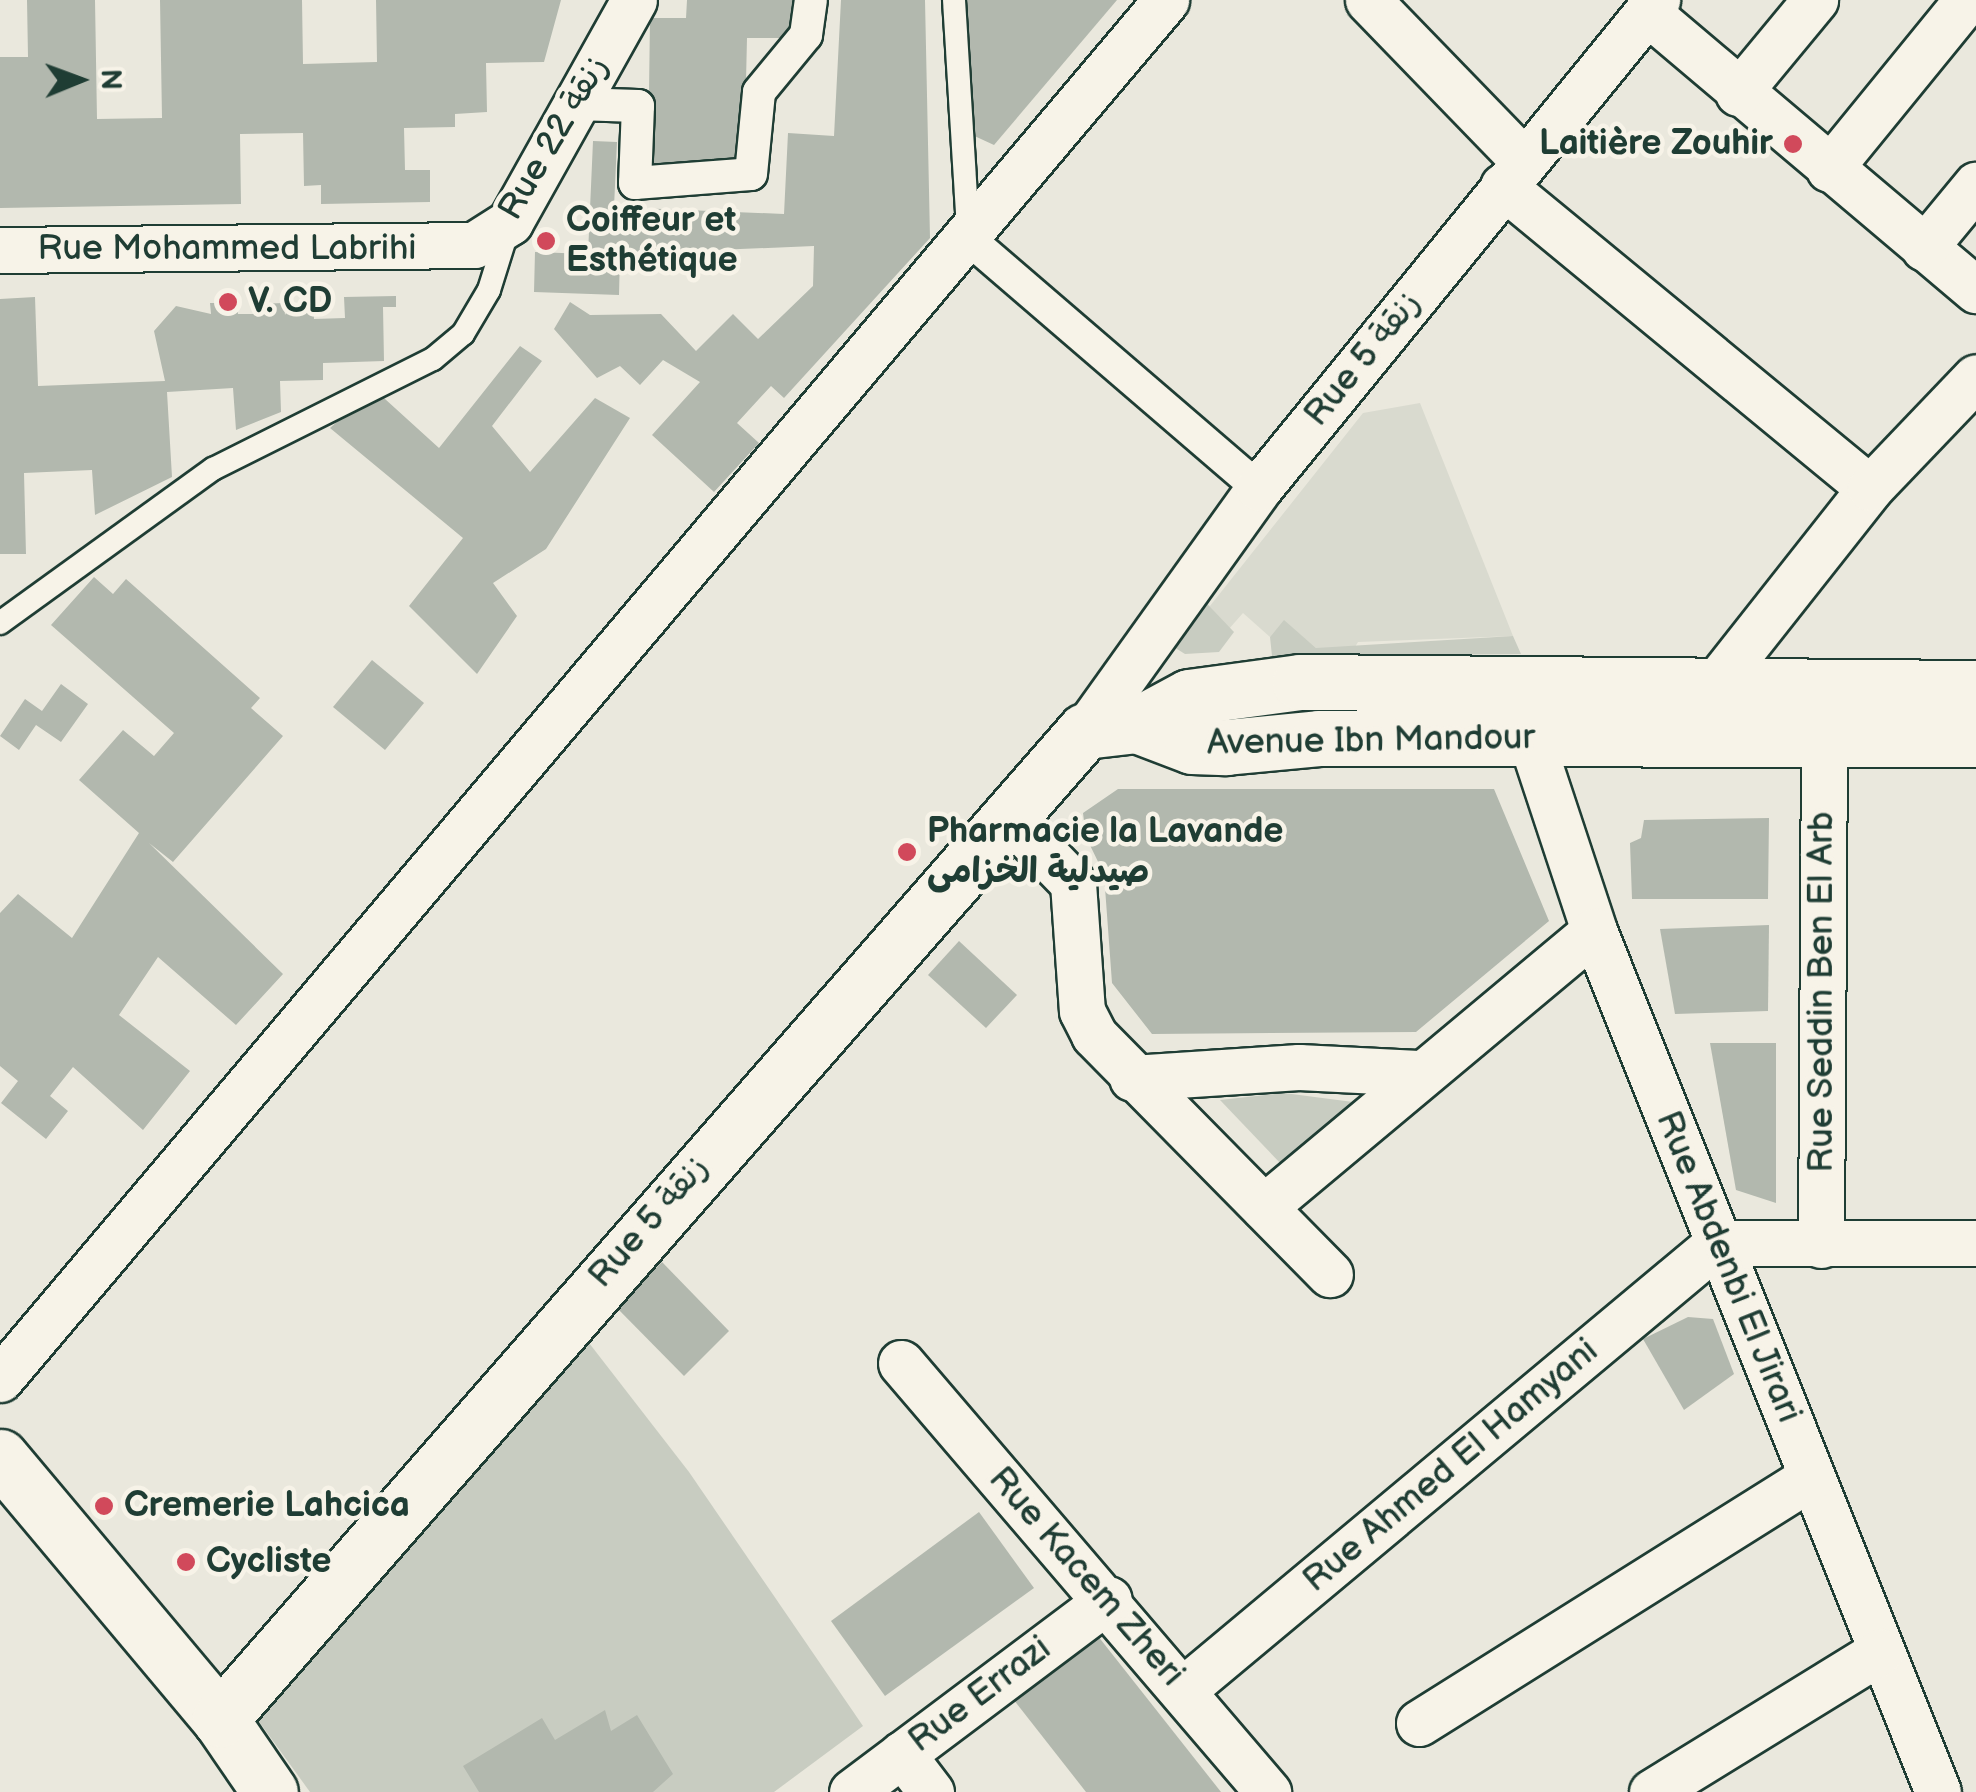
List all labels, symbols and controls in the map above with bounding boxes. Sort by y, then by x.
north arrow [30,30,130,130]
street label: Rue 22 زنقة [490,48,618,228]
text: N [94,69,127,90]
place label: Laitière Zouhir [1539,123,1773,165]
marker: Laitière Zouhir [1782,133,1804,155]
place label: Coiffeur et Esthétique [566,200,738,282]
street label: Rue Mohammed Labrihi [38,228,416,270]
marker: Coiffeur et Esthétique [535,230,557,252]
place label: V. CD [248,281,332,323]
street label: Rue 5 زنقة [1296,283,1430,435]
marker: V. CD [217,291,239,313]
street label: Avenue Ibn Mandour [1207,717,1535,765]
place label: Pharmacie la Lavande صيدلية الخزامى [927,811,1283,893]
street label: Rue Seddin Ben El Arb [1801,811,1843,1173]
marker: Pharmacie la Lavande صيدلية الخزامى [896,841,918,863]
street label: Rue Abdenbi El Jirari [1646,1104,1810,1430]
street label: Rue 5 زنقة [580,1147,718,1297]
street label: Rue Ahmed El Hamyani [1295,1330,1607,1602]
street label: Rue Kacem Zheri [979,1459,1193,1695]
place label: Cremerie Lahcica [124,1485,410,1527]
marker: Cremerie Lahcica [93,1495,115,1517]
place label: Cycliste [206,1541,331,1583]
marker: Cycliste [175,1551,197,1573]
street label: Rue Errazi [901,1628,1059,1762]

